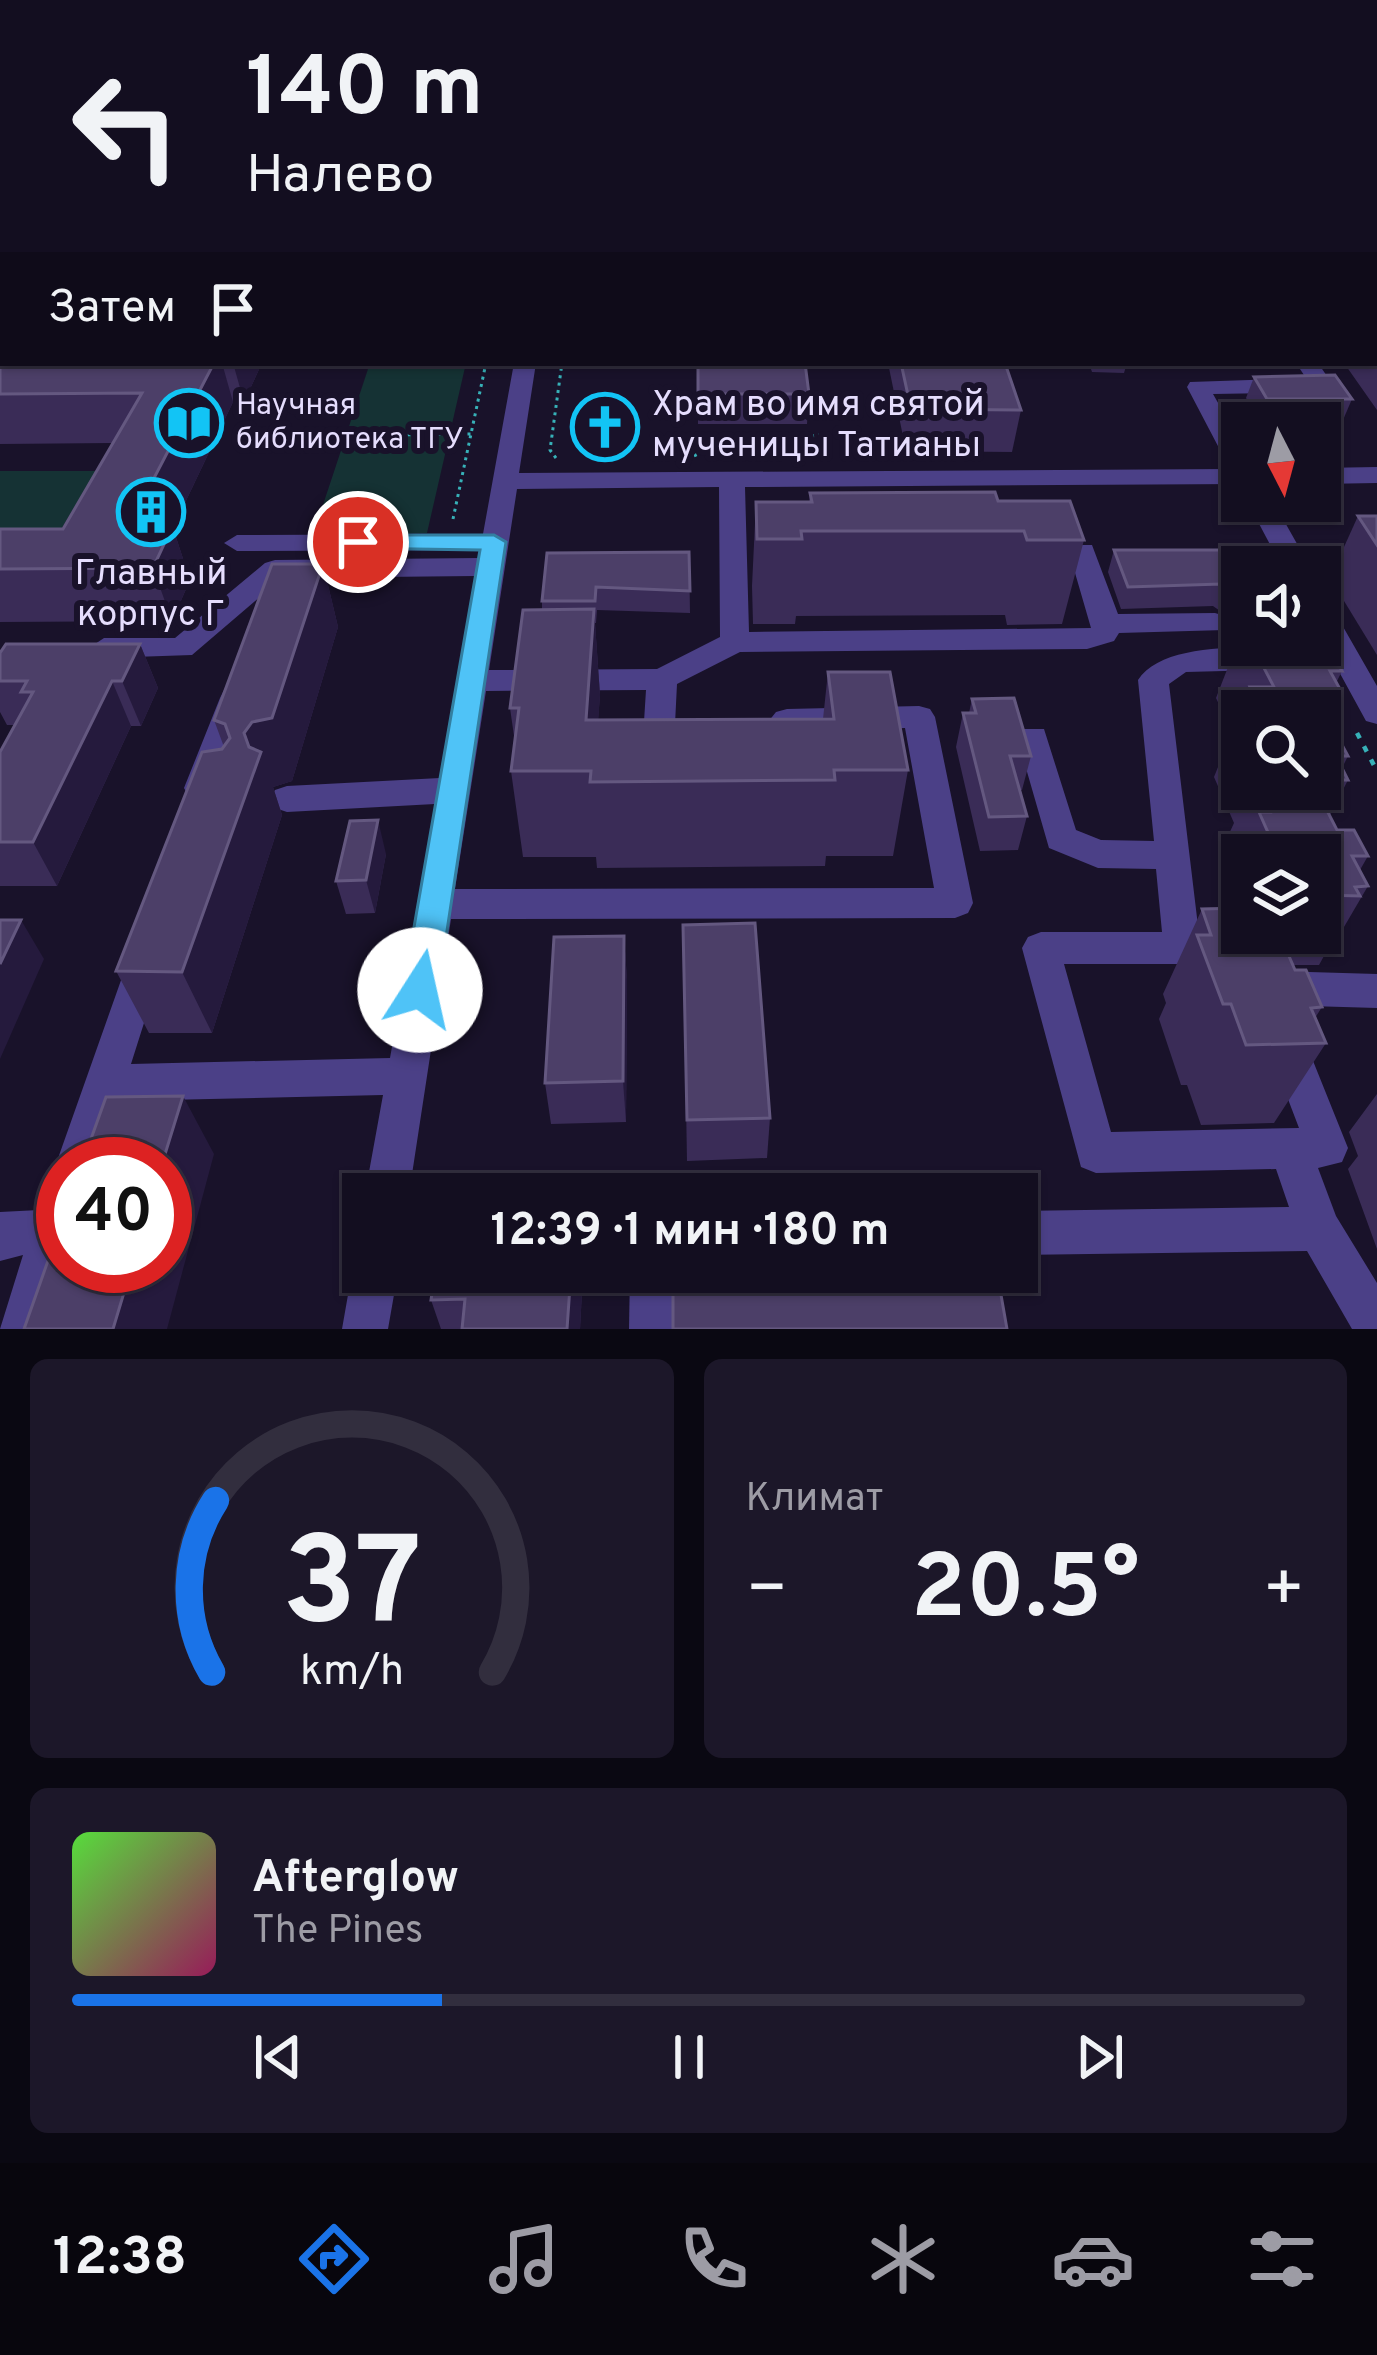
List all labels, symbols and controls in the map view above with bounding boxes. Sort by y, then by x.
text: 140 m [246,39,483,145]
icon: left [48,48,204,204]
text: Налево [246,143,434,212]
icon: arrive [200,276,266,342]
text: Затем [48,281,176,338]
place label: Храм во имя святой мученицы Татианы [652,383,985,470]
library icon: Научная библиотека ТГУ [154,388,224,458]
place label: Научная библиотека ТГУ [236,388,464,459]
church icon: Храм во имя святой мученицы Татианы [570,392,640,462]
north arrow [1221,402,1341,522]
map controls [1221,402,1341,954]
building icon: Главный корпус Г [116,477,186,547]
pin [307,491,409,593]
icon: arrive [325,509,391,575]
button: sound [1221,546,1341,666]
place label: Главный корпус Г [74,552,228,639]
button: search [1221,690,1341,810]
button: layers [1221,834,1341,954]
position arrow [357,927,483,1053]
speed limit sign: 40 [36,1137,192,1293]
text: 12:39 · 1 мин · 180 m [491,1204,889,1261]
text: Климат [746,1476,883,1525]
text: 37 [282,1511,422,1669]
text: 20.5° [911,1536,1140,1649]
text: − [746,1551,788,1634]
text: + [1262,1551,1305,1634]
text: km/h [300,1645,404,1699]
text: Afterglow [252,1851,459,1908]
text: The Pines [252,1908,423,1957]
icon: previous [245,2024,311,2090]
icon: pause [656,2024,722,2090]
icon: next [1067,2024,1133,2090]
icon: directions [292,2217,376,2301]
icon: music [482,2217,566,2301]
icon: phone [672,2217,756,2301]
icon: climate [861,2217,945,2301]
icon: car [1051,2217,1135,2301]
icon: filters [1240,2217,1324,2301]
text: 12:38 [53,2225,187,2294]

